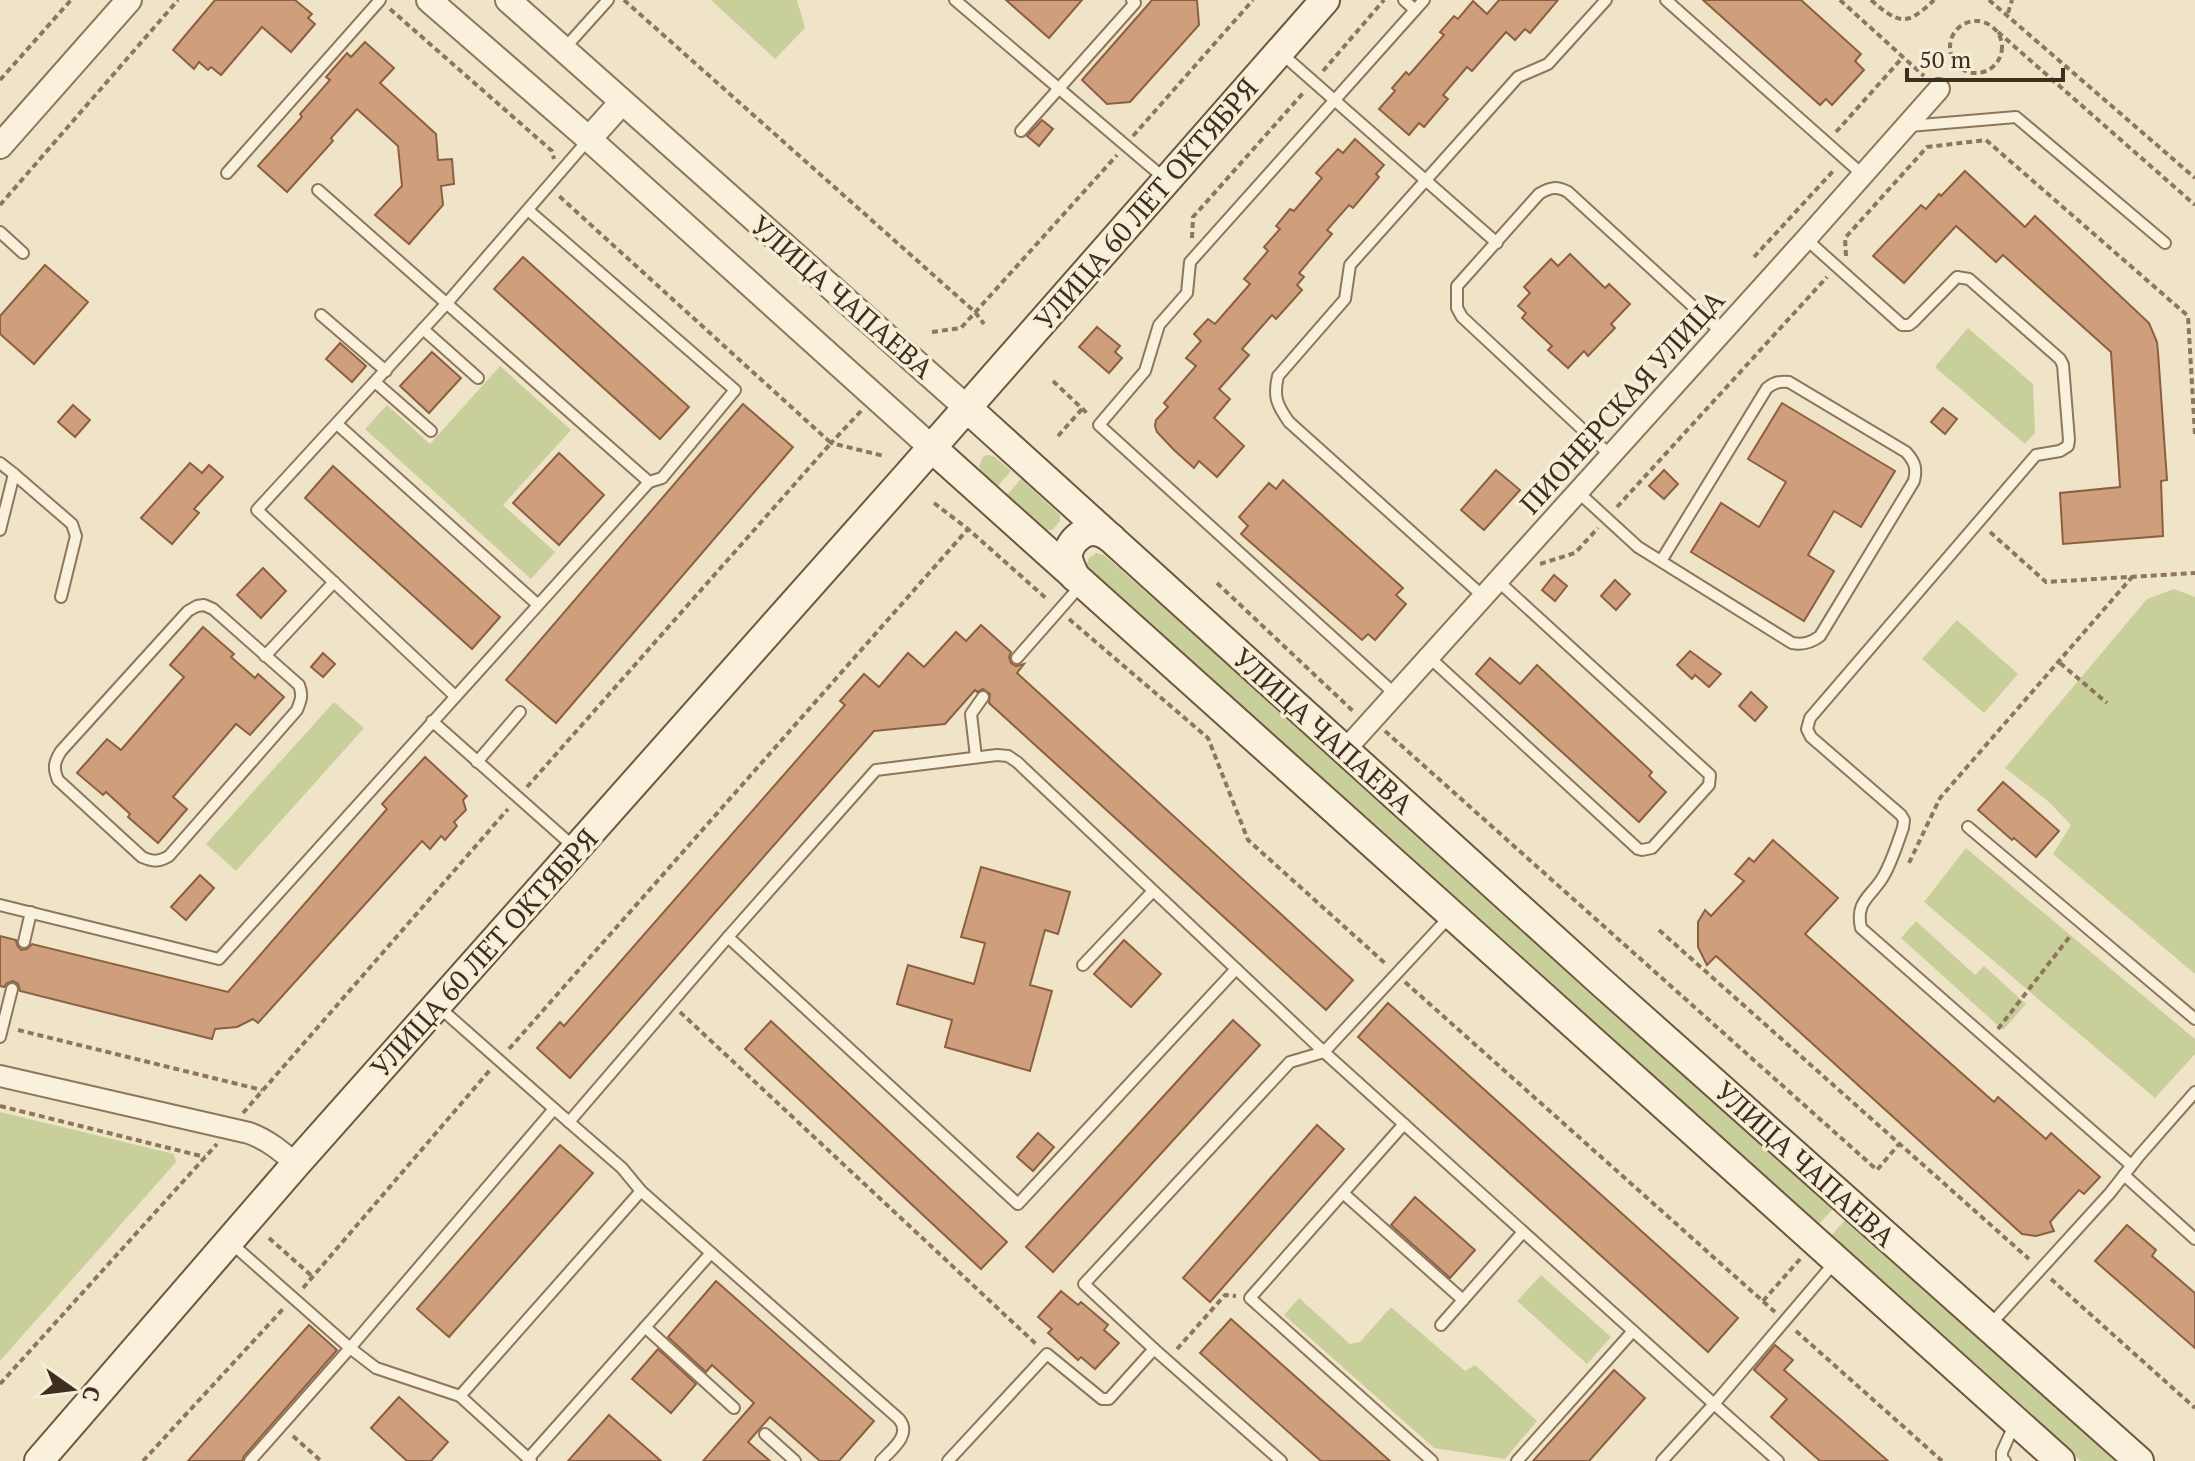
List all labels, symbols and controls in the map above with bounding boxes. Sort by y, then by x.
scale bar [1907,32,2063,82]
text: 50 m [1919,43,1971,75]
street label: УЛИЦА 60 ЛЕТ ОКТЯБРЯ [1026,70,1266,338]
street label: УЛИЦА ЧАПАЕВА [743,207,942,387]
street label: ПИОНЕРСКАЯ УЛИЦА [1511,281,1733,521]
street label: УЛИЦА ЧАПАЕВА [1225,640,1422,822]
street label: УЛИЦА 60 ЛЕТ ОКТЯБРЯ [362,820,605,1085]
street label: УЛИЦА ЧАПАЕВА [1707,1073,1904,1255]
north arrow [32,1349,112,1429]
text: С [76,1383,108,1404]

